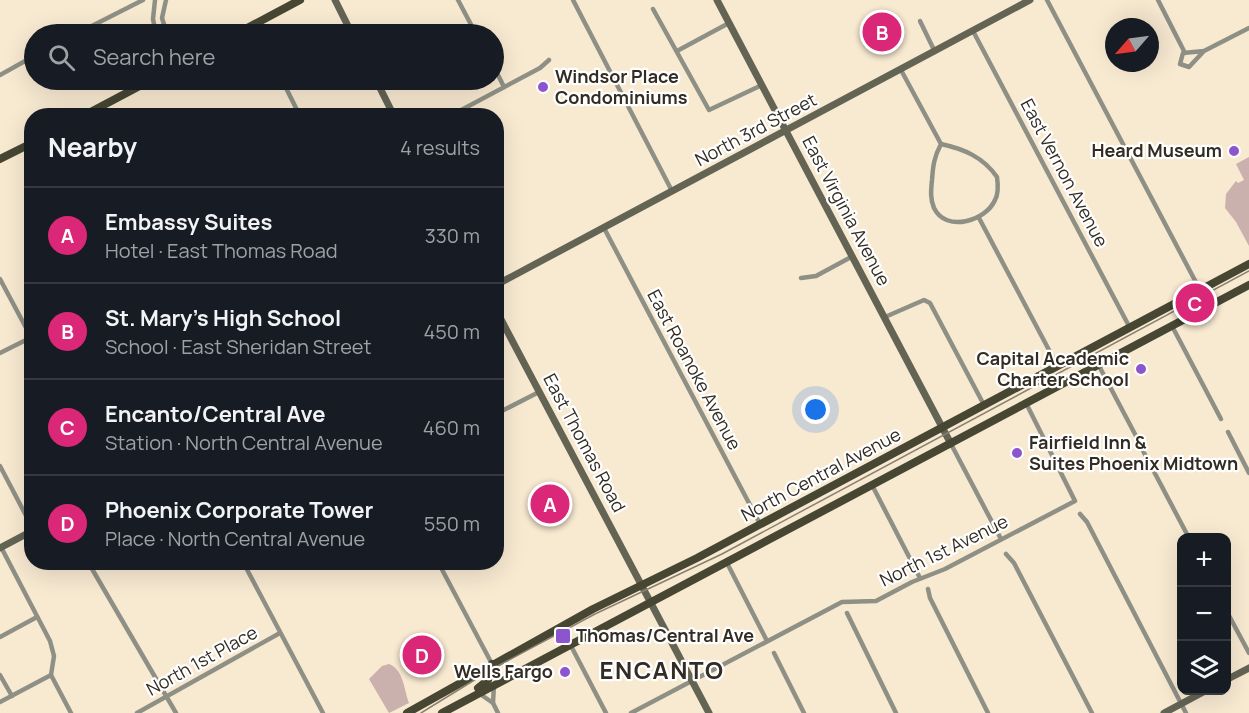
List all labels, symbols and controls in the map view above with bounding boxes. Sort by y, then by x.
pin: B [862,9,902,54]
north arrow [1105,18,1159,72]
search box [24,24,504,90]
icon: search [45,41,78,74]
text: Search here [93,42,215,72]
place label: Windsor Place Condominiums [555,64,688,109]
marker: Windsor Place Condominiums [536,80,550,94]
street label: North 3rd Street [691,87,820,171]
street label: East Vernon Avenue [1016,94,1114,251]
text: Nearby [48,129,137,165]
street label: East Virginia Avenue [797,131,897,290]
text: 4 results [400,134,480,161]
place label: Heard Museum [1092,138,1222,162]
marker: Heard Museum [1227,144,1241,158]
text: Embassy Suites [105,207,272,237]
text: A [61,222,74,249]
text: 330 m [425,222,480,249]
text: Hotel · East Thomas Road [105,237,338,264]
pin: C [1176,280,1214,326]
street label: East Roanoke Avenue [642,285,747,454]
text: St. Mary's High School [105,303,341,333]
text: B [61,318,74,345]
text: 450 m [424,318,480,345]
text: School · East Sheridan Street [105,333,372,360]
place label: Capital Academic Charter School [976,346,1129,391]
marker: Capital Academic Charter School [1134,362,1148,376]
street label: East Thomas Road [538,369,632,516]
your location [801,395,830,424]
text: Encanto/Central Ave [105,399,325,429]
text: C [60,414,75,441]
text: 460 m [423,414,480,441]
street label: North Central Avenue [737,422,905,526]
text: Station · North Central Avenue [105,429,383,456]
place label: Fairfield Inn & Suites Phoenix Midtown [1029,430,1238,475]
marker: Fairfield Inn & Suites Phoenix Midtown [1010,446,1024,460]
pin: A [530,482,570,526]
text: Phoenix Corporate Tower [105,495,373,525]
street label: North 1st Avenue [875,509,1012,592]
text: D [60,510,75,537]
text: 550 m [424,510,480,537]
text: Place · North Central Avenue [105,525,365,552]
map controls [1177,533,1231,695]
button: + [1177,533,1231,587]
button: − [1177,587,1231,641]
street label: North 1st Place [142,620,261,701]
place label: Thomas/Central Ave [576,623,754,647]
marker: Thomas/Central Ave [554,627,572,645]
pin: D [402,632,442,678]
button: layers [1177,641,1231,695]
district label: ENCANTO [600,653,724,686]
place label: Wells Fargo [454,659,553,683]
marker: Wells Fargo [558,665,572,679]

